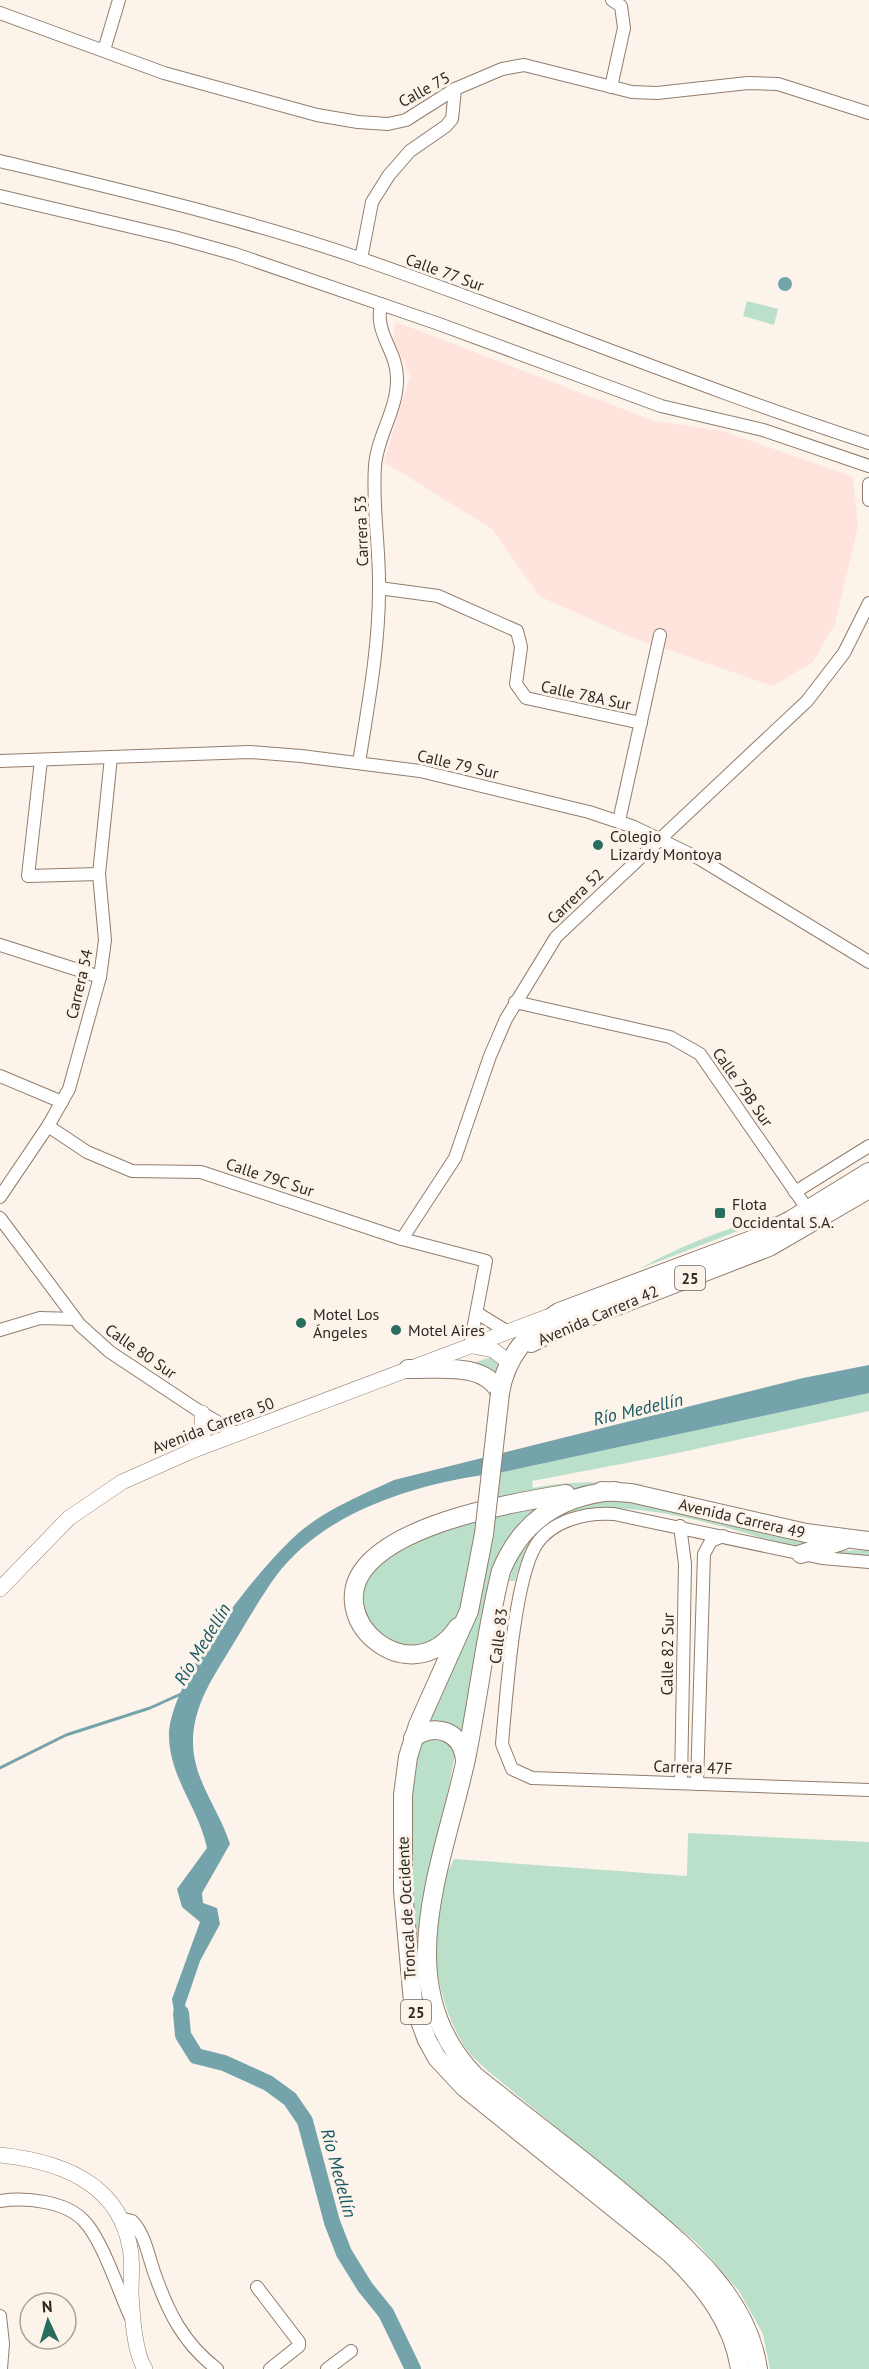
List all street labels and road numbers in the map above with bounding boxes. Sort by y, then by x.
street label: Calle 75 [395,67,453,111]
street label: Calle 77 Sur [403,249,487,296]
street label: Carrera 53 [350,495,372,567]
street label: Calle 78A Sur [539,676,633,714]
street label: Calle 79 Sur [415,745,501,783]
street label: Carrera 52 [543,864,607,928]
street label: Carrera 54 [61,947,97,1021]
street label: Calle 79B Sur [708,1044,778,1131]
street label: Calle 79C Sur [223,1153,317,1201]
road number: 25 [675,1266,705,1290]
street label: Avenida Carrera 42 [535,1281,661,1349]
street label: Calle 80 Sur [101,1319,181,1383]
street label: Avenida Carrera 50 [149,1392,277,1457]
street label: Avenida Carrera 49 [677,1494,807,1542]
street label: Calle 83 [485,1607,511,1665]
street label: Calle 82 Sur [656,1612,678,1696]
street label: Carrera 47F [653,1756,733,1778]
street label: Troncal de Occidente [392,1836,420,1980]
road number: 25 [401,2000,431,2024]

